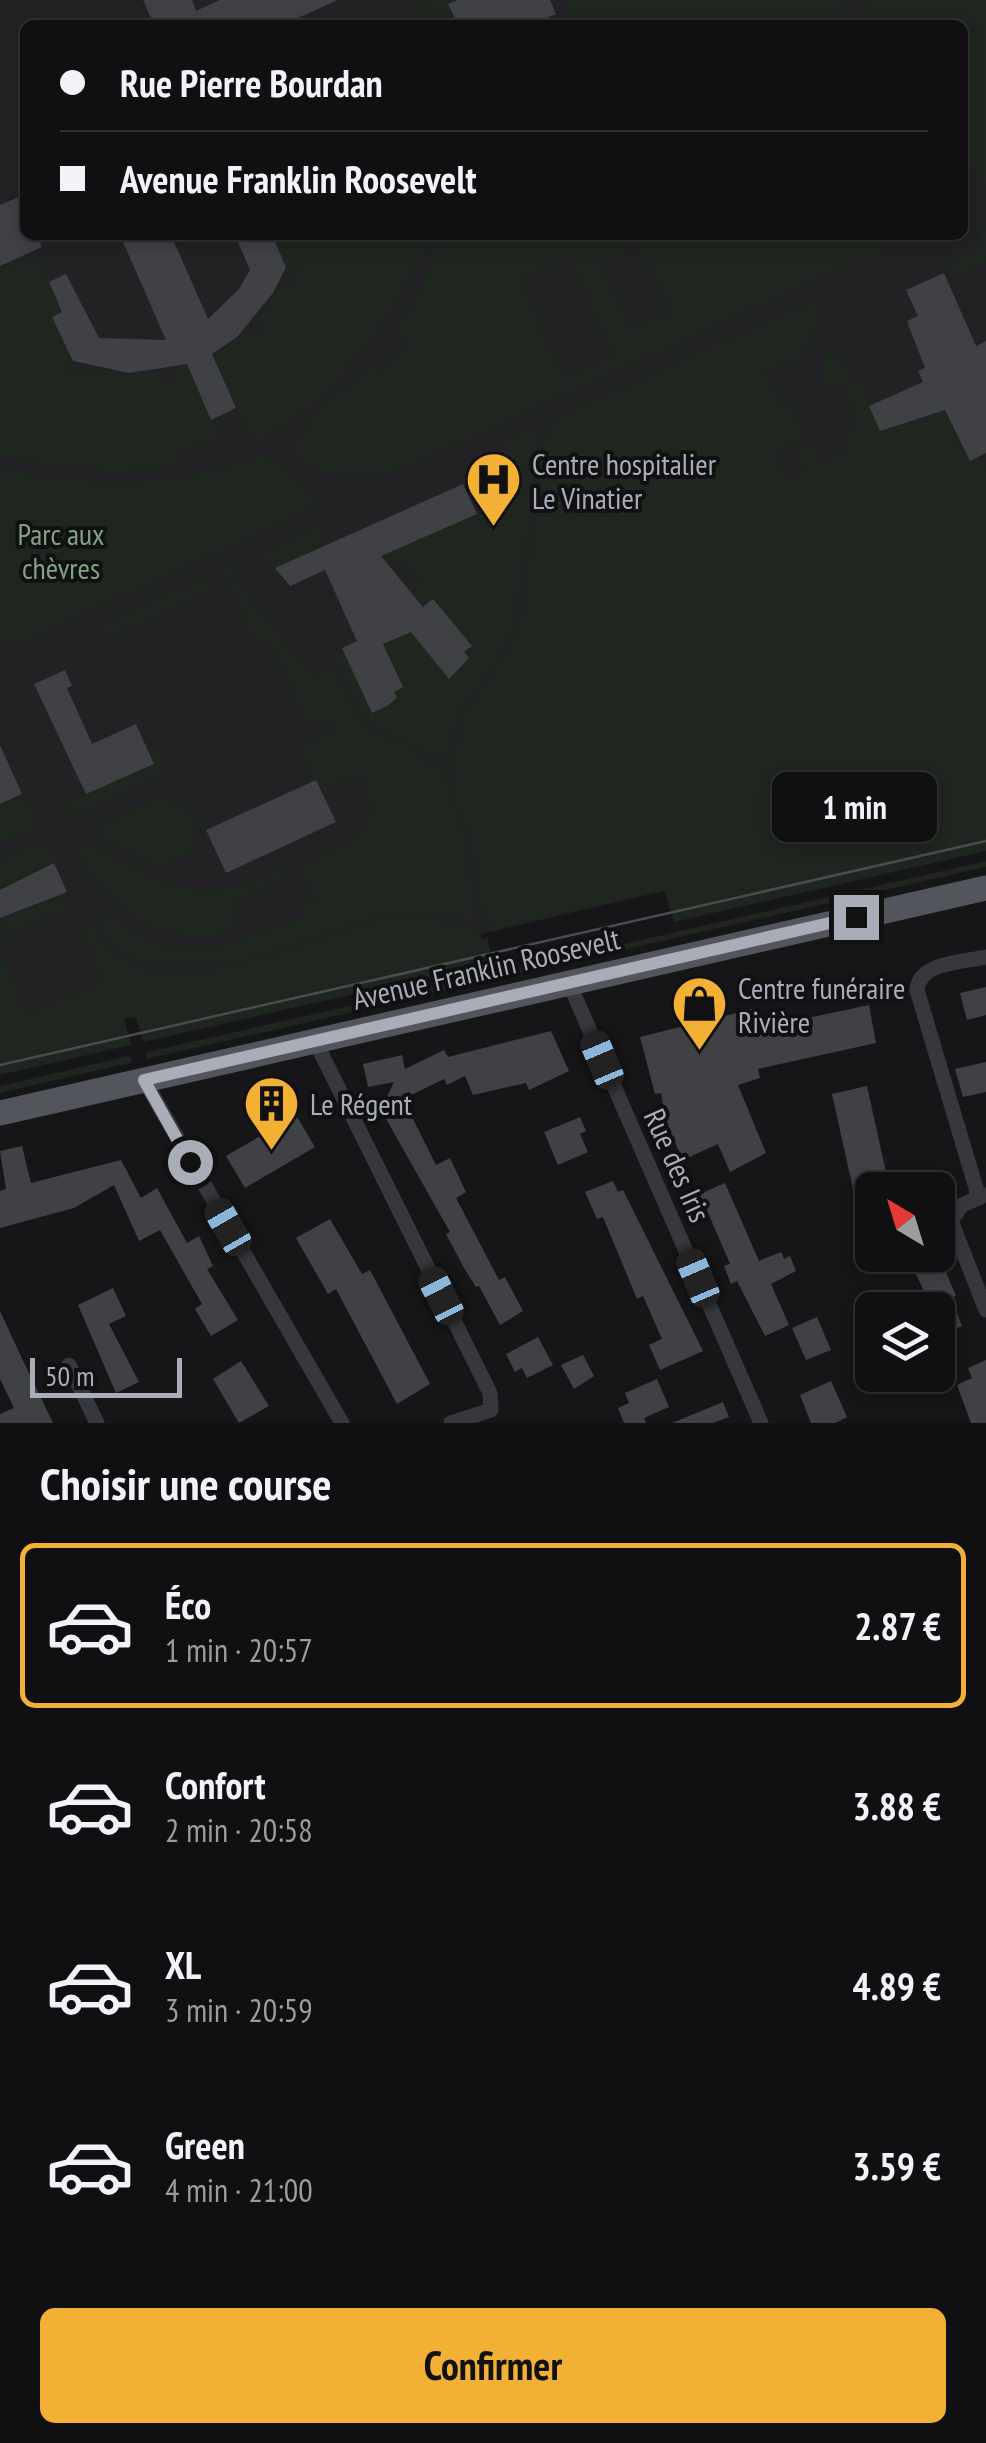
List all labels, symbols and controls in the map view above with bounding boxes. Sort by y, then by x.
text: Rue Pierre Bourdan [120,58,383,107]
text: Avenue Franklin Roosevelt [120,154,477,203]
place label: Centre hospitalier Le Vinatier [532,444,717,517]
hospital icon: Centre hospitalier Le Vinatier [463,450,523,529]
park label: Parc aux chèvres [18,514,104,587]
callout: 1 min [774,772,938,842]
text: 1 min [822,786,887,828]
route end [834,895,879,940]
street label: Avenue Franklin Roosevelt [349,918,624,1018]
place label: Centre funéraire Rivière [738,968,905,1041]
shop icon: Centre funéraire Rivière [669,974,729,1053]
car [576,1027,628,1093]
building icon: Le Régent [241,1073,301,1152]
place label: Le Régent [310,1084,413,1123]
street label: Rue des Iris [636,1102,720,1228]
route start [168,1140,213,1185]
north arrow [855,1172,955,1272]
map controls [855,1172,955,1392]
car [200,1194,256,1260]
car [672,1245,724,1311]
car [414,1262,468,1330]
button: layers [855,1292,955,1392]
scale bar [30,1353,182,1398]
text: 50 m [45,1357,94,1394]
text: Choisir une course [40,1454,331,1512]
text: Éco [165,1580,211,1629]
icon: car [45,1581,135,1671]
text: 2.87 € [854,1601,941,1650]
text: 1 min · 20:57 [165,1629,313,1671]
text: Confort [165,1760,265,1809]
icon: car [45,1761,135,1851]
text: 3.88 € [852,1781,941,1830]
text: 2 min · 20:58 [165,1809,313,1851]
text: XL [165,1940,201,1989]
icon: car [45,1941,135,2031]
text: 4.89 € [852,1961,941,2010]
text: 3 min · 20:59 [165,1989,313,2031]
text: Green [165,2120,245,2169]
icon: car [45,2121,135,2211]
text: 3.59 € [852,2141,941,2190]
text: 4 min · 21:00 [165,2169,313,2211]
button: Confirmer [40,2308,946,2423]

